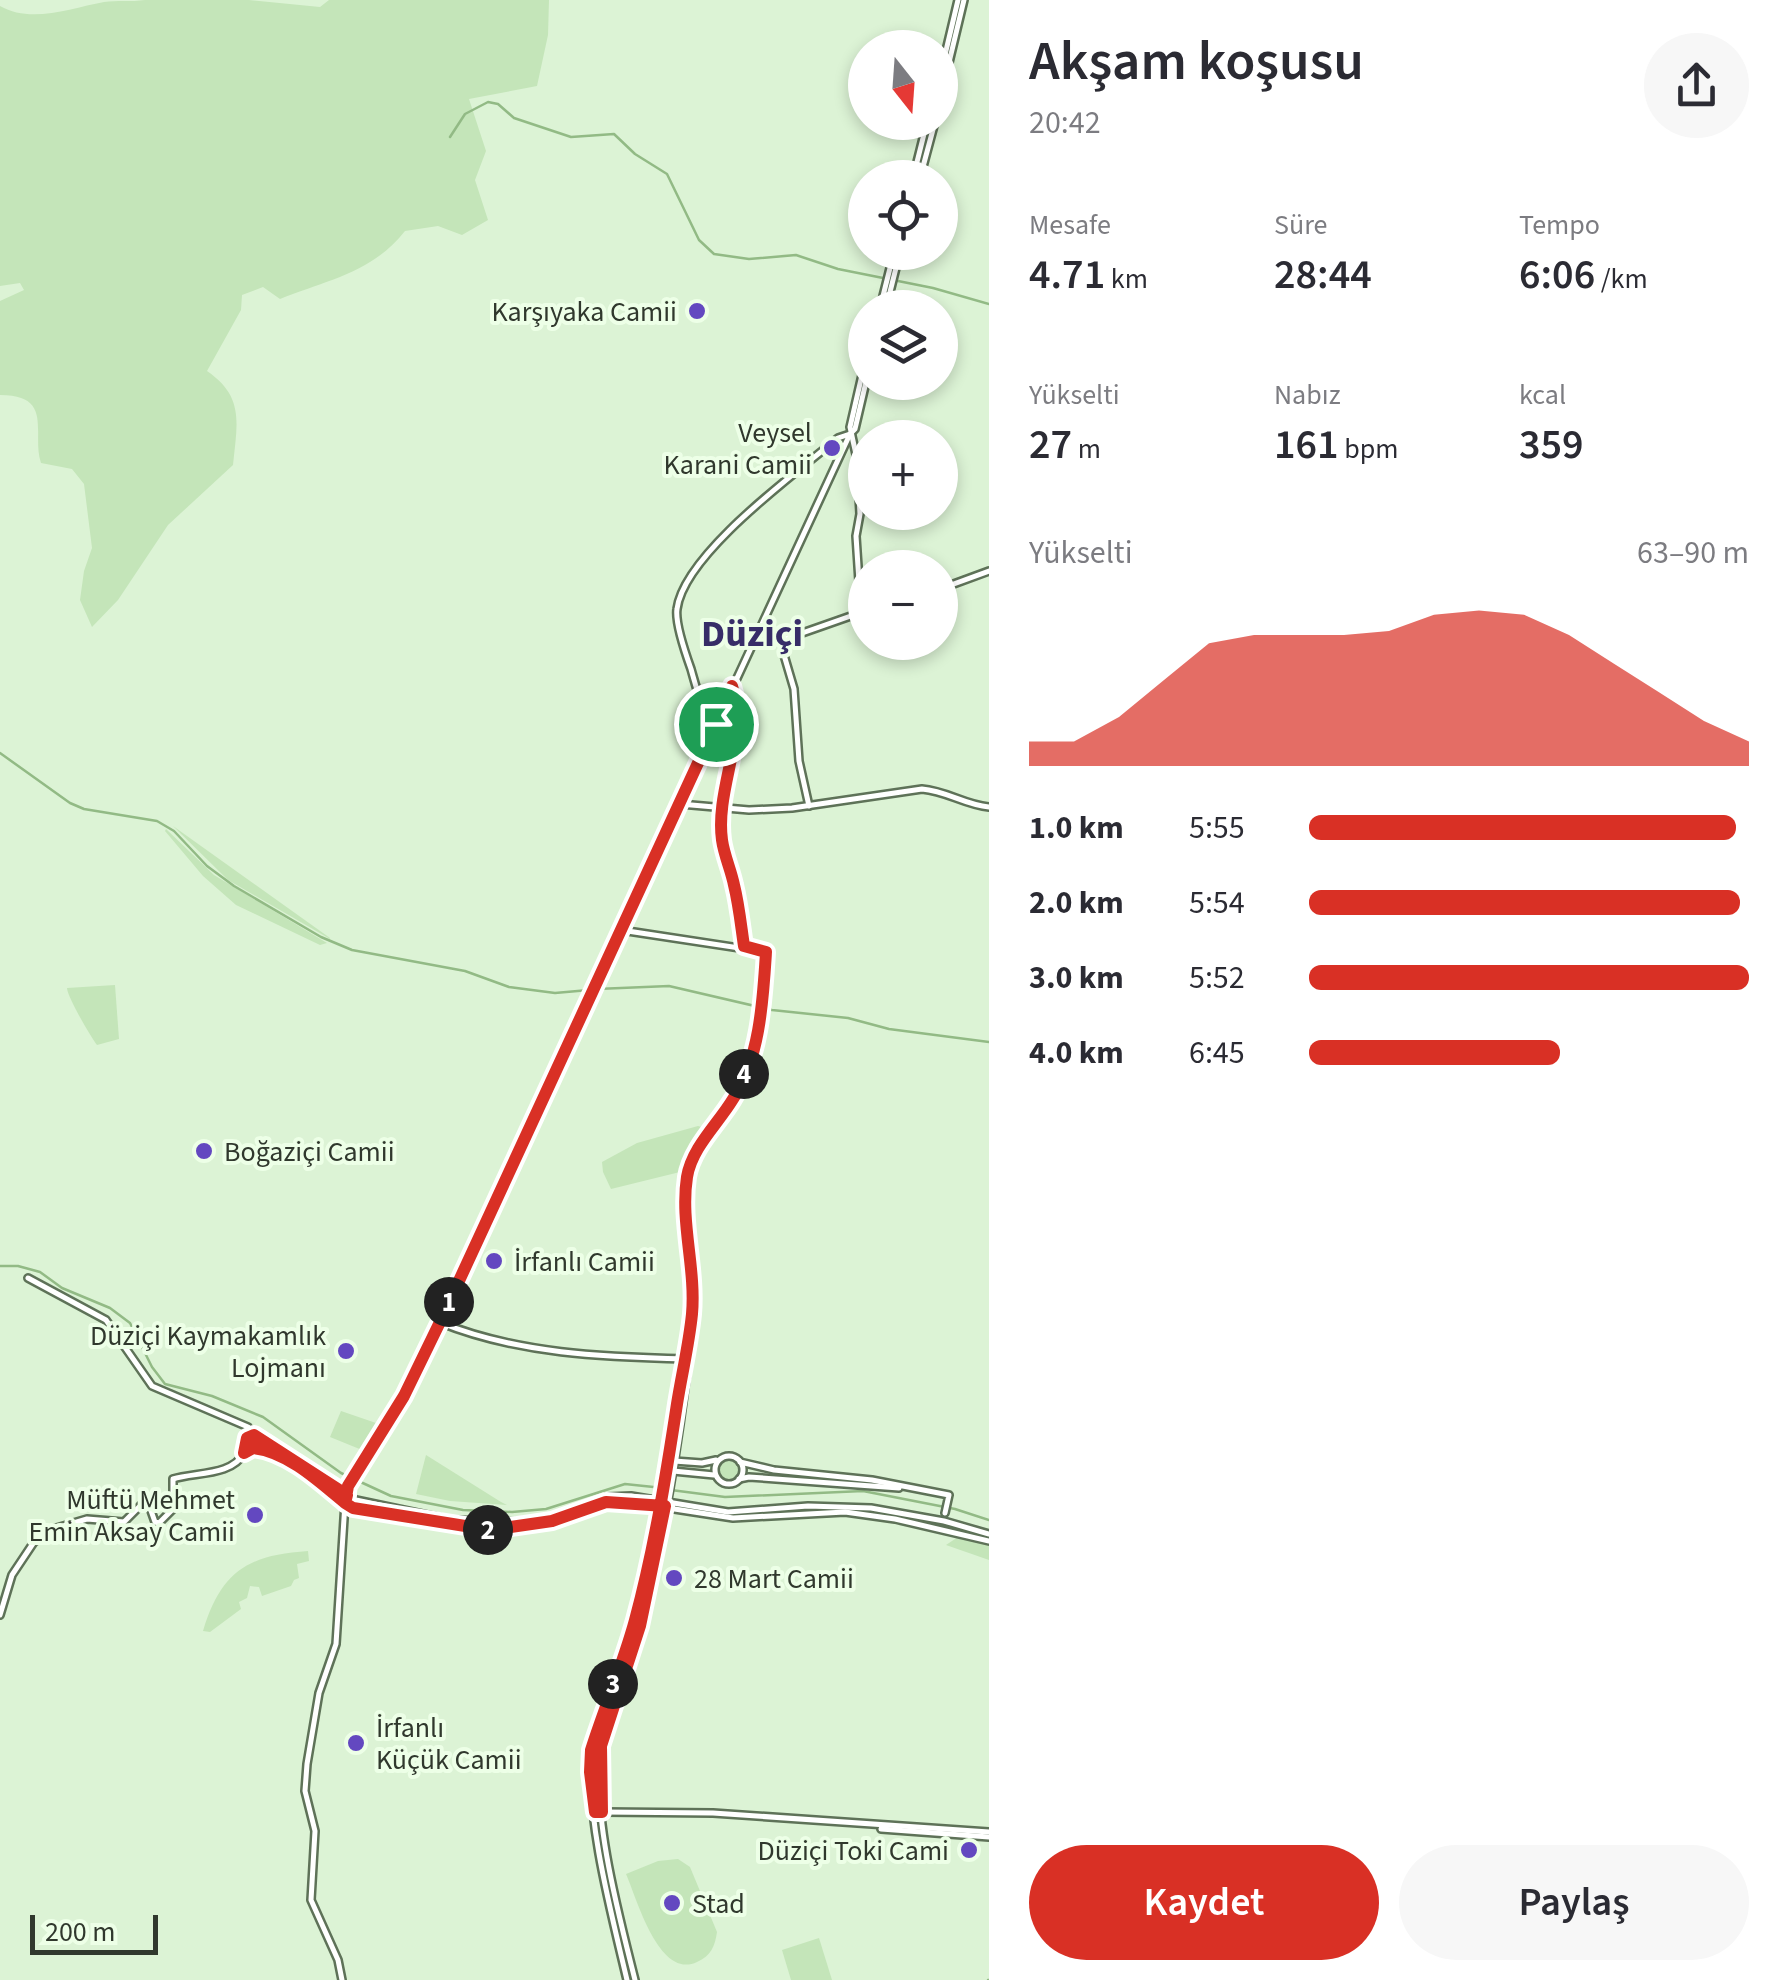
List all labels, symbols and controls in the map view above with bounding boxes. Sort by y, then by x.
text: Akşam koşusu [1029,23,1364,101]
north arrow [848,30,958,140]
map controls [848,30,958,660]
button: share [1644,33,1749,138]
text: 20:42 [1029,100,1101,146]
button: locate [848,160,958,270]
text: Mesafe [1029,205,1111,245]
text: Süre [1274,205,1328,245]
text: Tempo [1519,205,1600,245]
text: 4.71 [1029,245,1105,305]
text: 28:44 [1274,245,1372,305]
text: 6:06 [1519,245,1595,305]
text: km [1105,259,1148,299]
text: /km [1595,259,1648,299]
button: layers [848,290,958,400]
place label: Karşıyaka Camii [491,292,677,332]
marker: Karşıyaka Camii [686,300,708,322]
text: Yükselti [1029,375,1120,415]
text: Nabız [1274,375,1341,415]
text: kcal [1519,375,1566,415]
place label: Veysel Karani Camii [664,413,812,485]
text: 27 [1029,415,1072,475]
text: 161 [1274,415,1339,475]
text: 359 [1519,415,1584,475]
button: + [848,420,958,530]
text: m [1072,429,1101,469]
text: bpm [1339,429,1398,469]
marker: Veysel Karani Camii [821,437,843,459]
text: Yükselti [1029,530,1133,576]
text: 63–90 m [1637,530,1749,576]
button: − [848,550,958,660]
district label: Düziçi [701,607,803,661]
pin [674,682,759,767]
icon: arrive [689,697,744,752]
text: 1.0 km [1029,805,1124,851]
text: 5:55 [1189,805,1245,851]
text: 2.0 km [1029,880,1124,926]
text: 5:54 [1189,880,1245,926]
text: 3.0 km [1029,955,1124,1001]
text: 5:52 [1189,955,1245,1001]
text: 4.0 km [1029,1030,1124,1076]
text: 6:45 [1189,1030,1245,1076]
pin: 4 [719,1049,769,1099]
text: 4 [737,1054,751,1094]
place label: Boğaziçi Camii [224,1132,395,1172]
marker: Boğaziçi Camii [193,1140,215,1162]
place label: İrfanlı Camii [514,1242,655,1282]
marker: İrfanlı Camii [483,1250,505,1272]
pin: 1 [424,1277,474,1327]
text: 1 [442,1282,456,1322]
place label: Düziçi Kaymakamlık Lojmanı [90,1316,326,1388]
marker: Düziçi Kaymakamlık Lojmanı [335,1340,357,1362]
place label: Müftü Mehmet Emin Aksay Camii [29,1480,236,1552]
marker: Müftü Mehmet Emin Aksay Camii [244,1504,266,1526]
pin: 2 [463,1505,513,1555]
text: 2 [481,1510,495,1550]
place label: 28 Mart Camii [694,1559,854,1599]
marker: 28 Mart Camii [663,1567,685,1589]
pin: 3 [588,1659,638,1709]
text: 3 [606,1664,620,1704]
place label: İrfanlı Küçük Camii [376,1708,522,1780]
marker: İrfanlı Küçük Camii [345,1732,367,1754]
place label: Düziçi Toki Cami [758,1831,949,1871]
marker: Düziçi Toki Cami [958,1839,980,1861]
button: Kaydet [1029,1845,1379,1960]
button: Paylaş [1399,1845,1749,1960]
place label: Stad [692,1884,745,1924]
marker: Stad [661,1892,683,1914]
scale bar [30,1910,158,1954]
text: 200 m [45,1912,116,1952]

